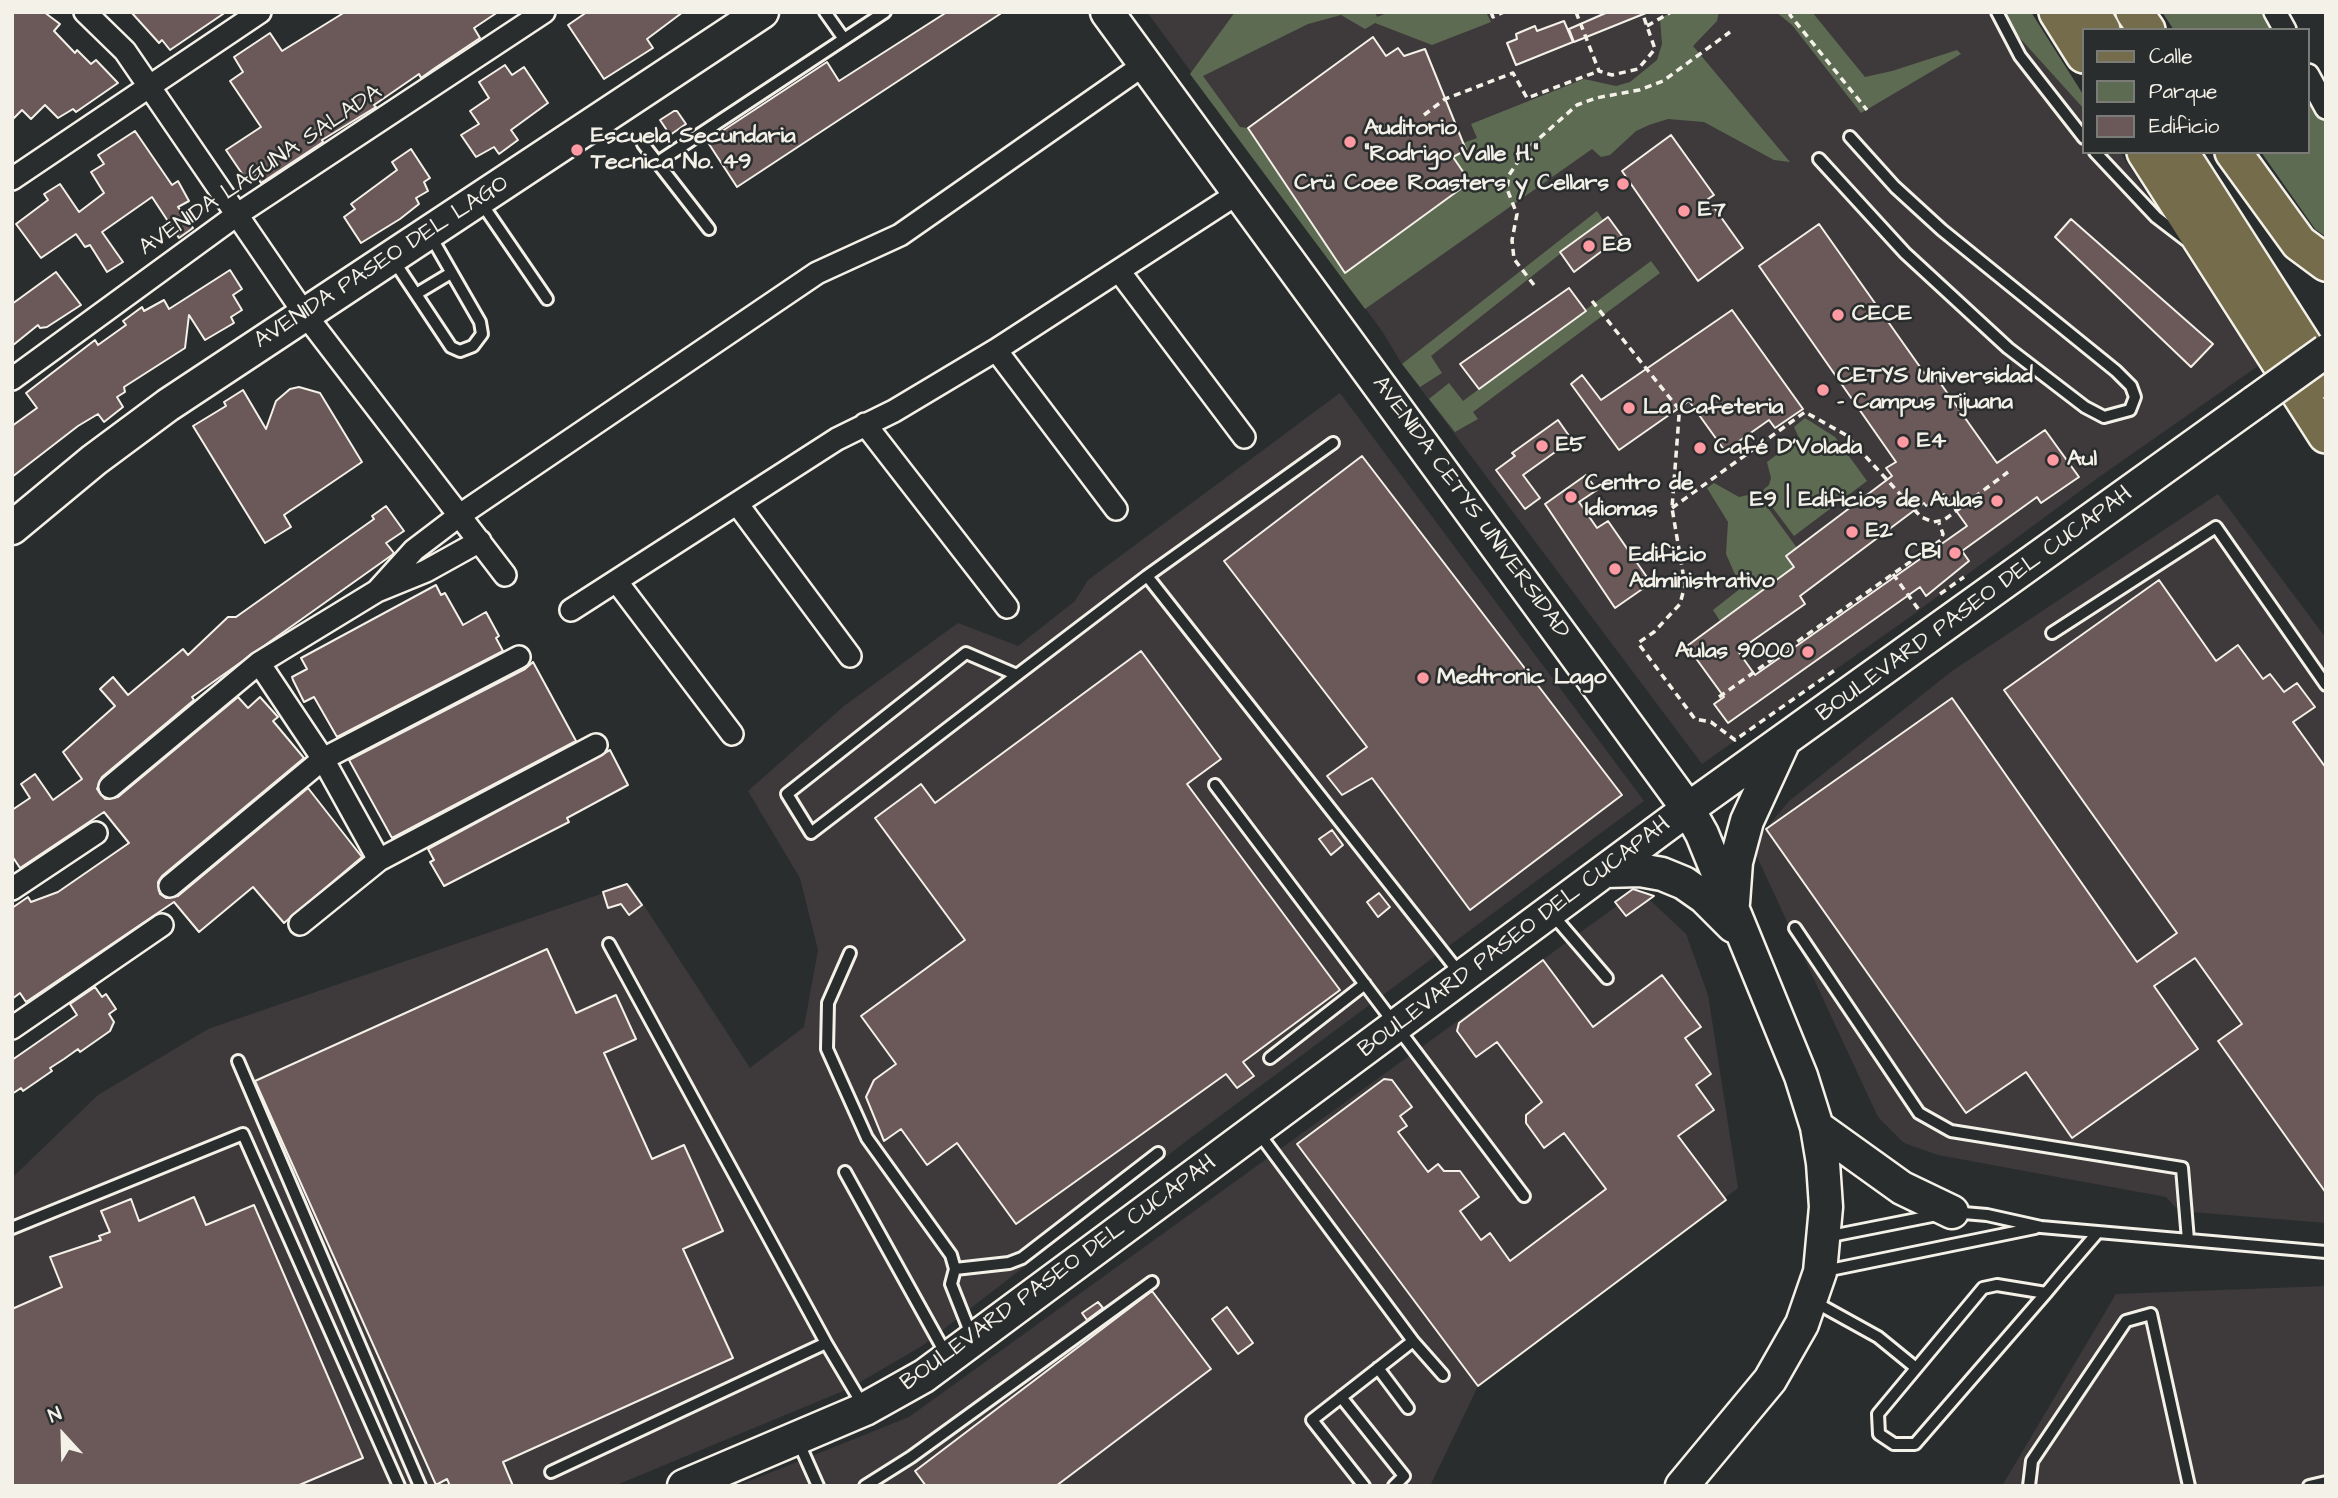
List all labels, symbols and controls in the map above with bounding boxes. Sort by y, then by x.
legend [2082,28,2310,154]
text: Calle [2149,42,2193,71]
text: Parque [2149,77,2217,106]
street label: AVENIDA LAGUNA SALADA [134,79,388,263]
text: Edificio [2149,112,2219,141]
place label: Auditorio “Rodrigo Valle H.” [1364,115,1538,169]
place label: Escuela Secundaria Tecnica No. 49 [591,123,796,177]
marker: Auditorio “Rodrigo Valle H.” [1342,134,1358,150]
marker: Escuela Secundaria Tecnica No. 49 [569,142,585,158]
street label: AVENIDA PASEO DEL LAGO [250,170,514,356]
place label: Crü Coee Roasters y Cellars [1294,170,1609,198]
marker: Crü Coee Roasters y Cellars [1615,176,1631,192]
place label: E7 [1698,197,1726,225]
marker: E7 [1676,203,1692,219]
place label: E8 [1603,232,1632,260]
marker: E8 [1581,238,1597,254]
place label: CECE [1852,301,1912,329]
marker: CECE [1830,307,1846,323]
place label: CETYS Universidad - Campus Tijuana [1837,363,2033,417]
street label: AVENIDA CETYS UNIVERSIDAD [1365,371,1575,645]
marker: CETYS Universidad - Campus Tijuana [1815,382,1831,398]
place label: La Cafeteria [1643,394,1784,422]
marker: La Cafeteria [1621,400,1637,416]
place label: E4 [1917,428,1946,456]
place label: E5 [1556,432,1586,460]
place label: Café D'Volada [1714,434,1862,462]
marker: E4 [1895,434,1911,450]
marker: E5 [1534,438,1550,454]
marker: Café D'Volada [1692,440,1708,456]
place label: Aul [2067,446,2097,474]
marker: Aul [2045,452,2061,468]
place label: Centro de Idiomas [1585,470,1694,524]
street label: BOULEVARD PASEO DEL CUCAPAH [1812,481,2138,729]
place label: E9 | Edificios de Aulas [1750,487,1983,515]
marker: Centro de Idiomas [1563,489,1579,505]
marker: E9 | Edificios de Aulas [1989,493,2005,509]
place label: E2 [1866,518,1893,546]
marker: E2 [1844,524,1860,540]
place label: CBI [1905,539,1941,567]
place label: Edificio Administrativo [1629,542,1775,596]
marker: CBI [1947,545,1963,561]
marker: Edificio Administrativo [1607,561,1623,577]
place label: Aulas 9000 [1675,638,1794,666]
marker: Aulas 9000 [1800,644,1816,660]
place label: Medtronic Lago [1437,664,1606,692]
marker: Medtronic Lago [1415,670,1431,686]
street label: BOULEVARD PASEO DEL CUCAPAH [1354,812,1676,1064]
street label: BOULEVARD PASEO DEL CUCAPAH [896,1150,1222,1398]
north arrow [28,1400,98,1470]
text: N [44,1400,66,1430]

